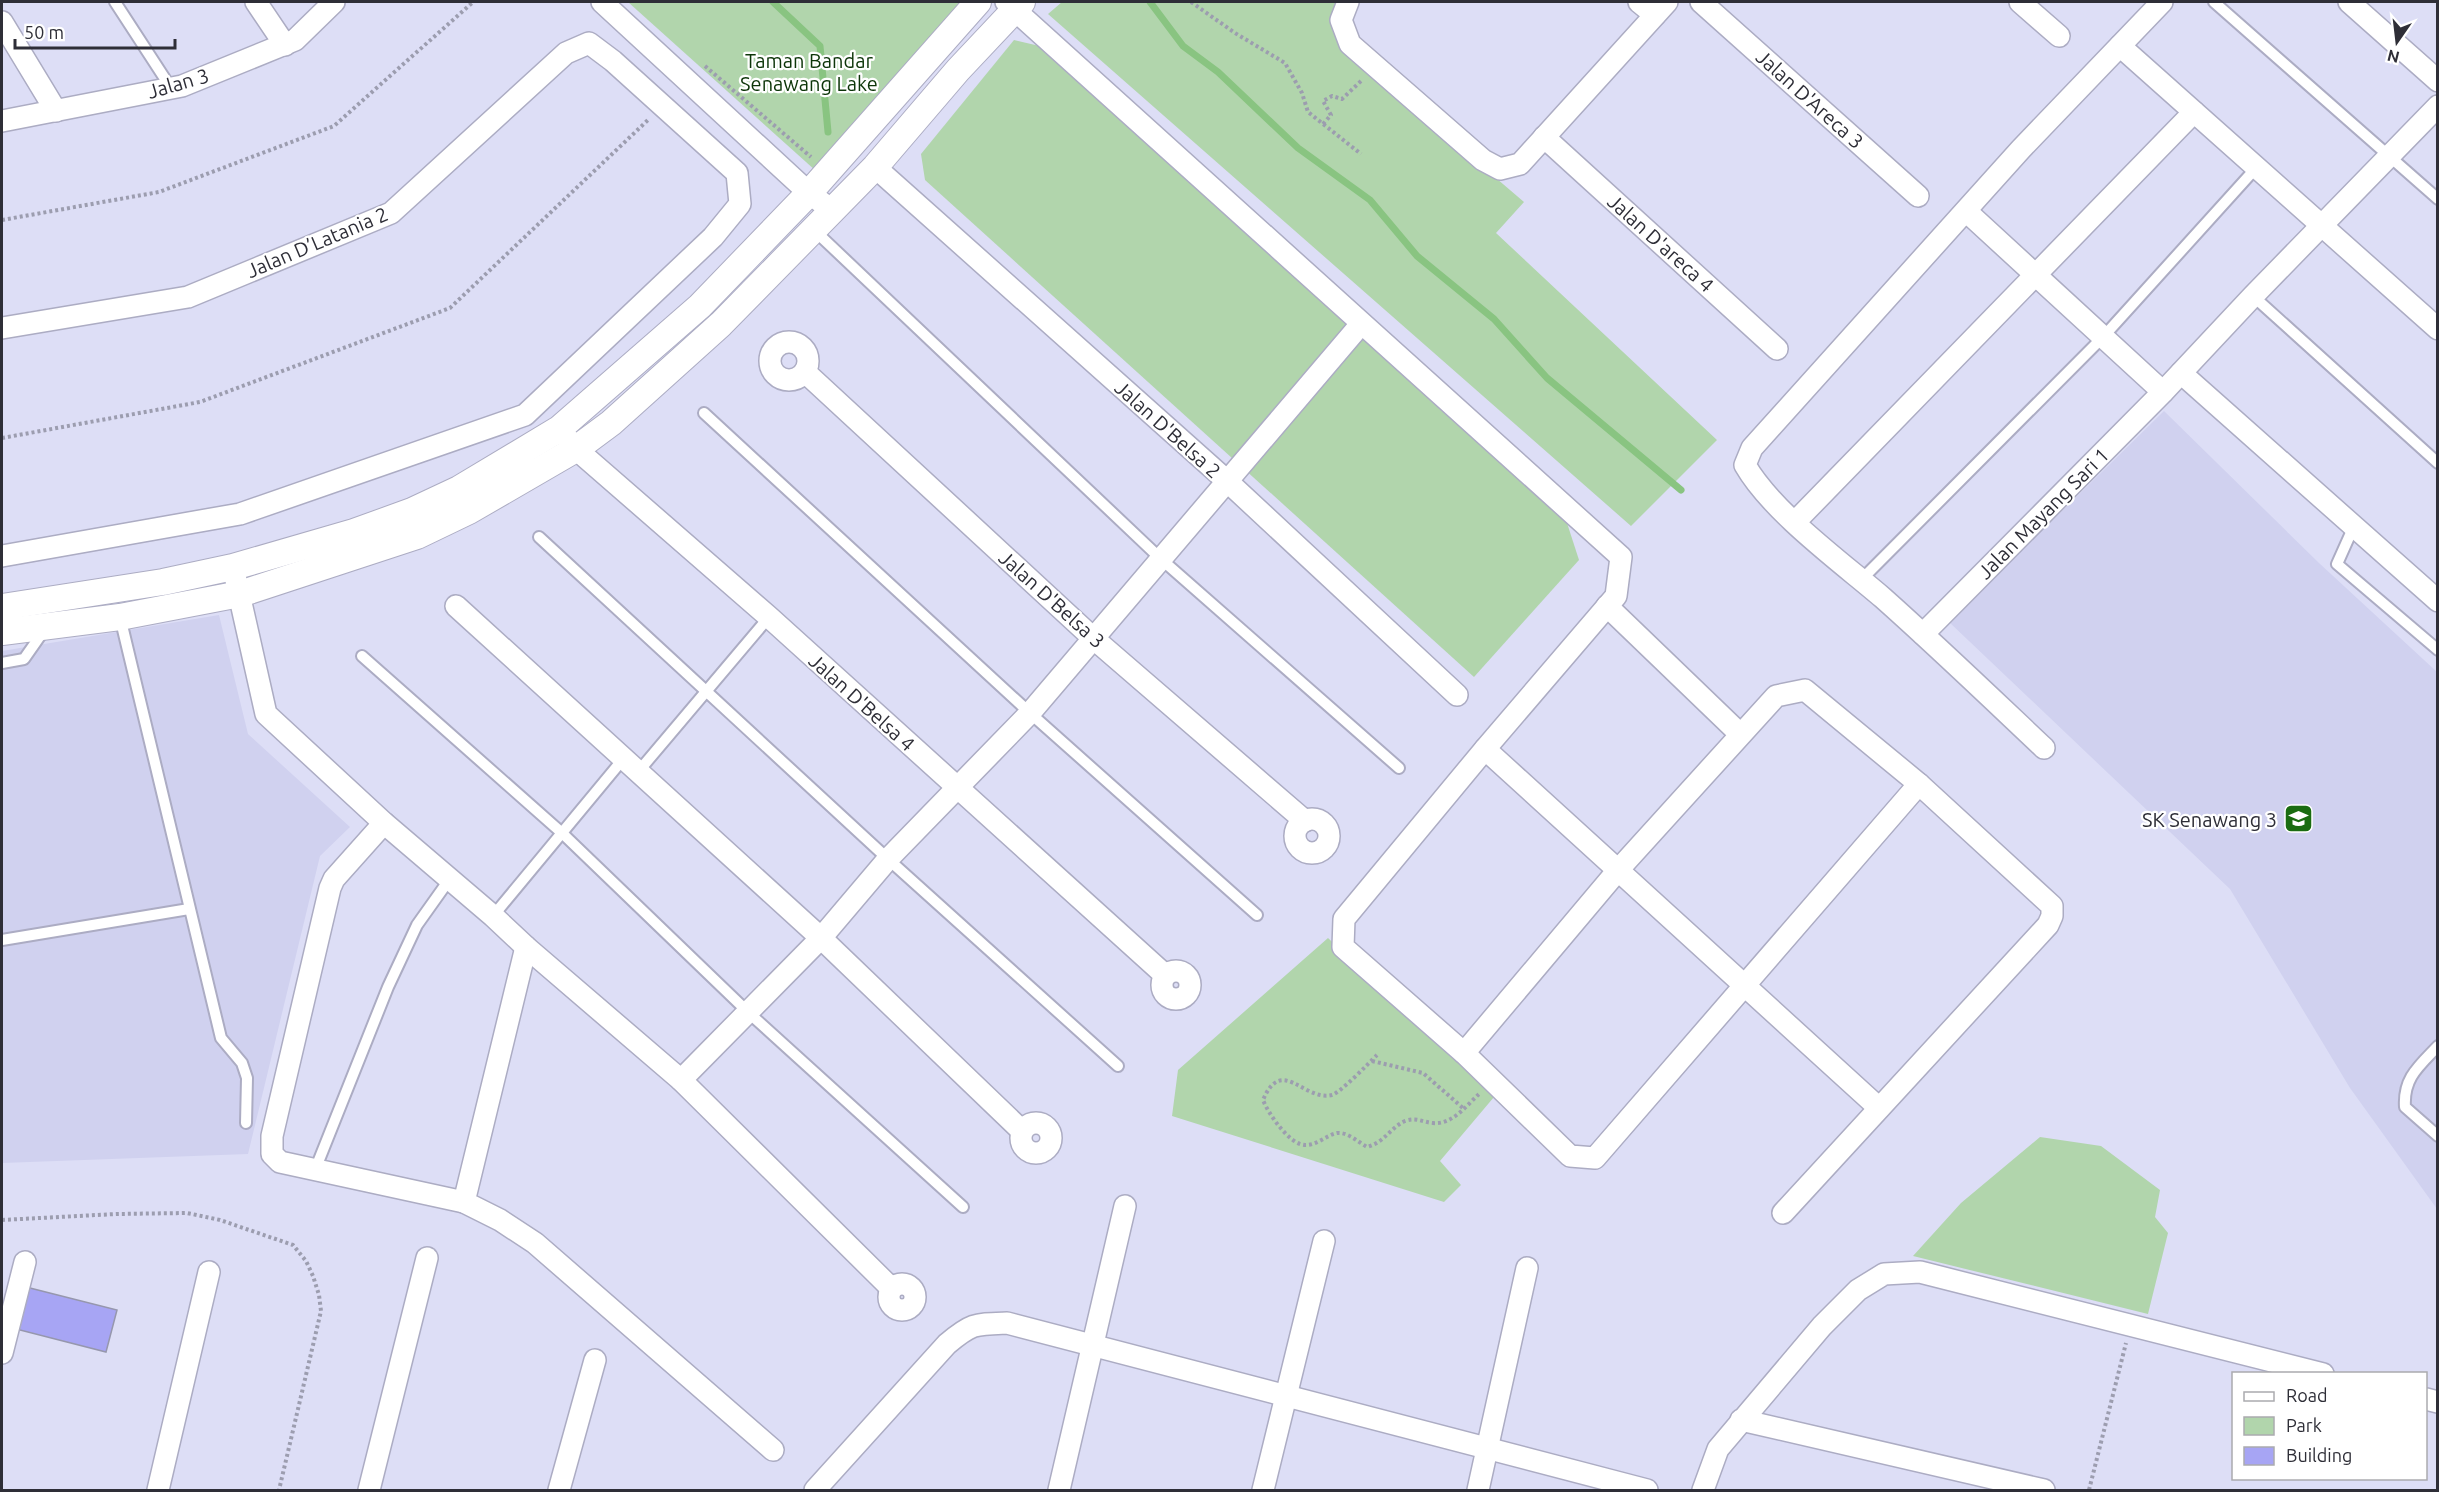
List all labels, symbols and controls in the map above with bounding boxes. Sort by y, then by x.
scale bar [15,12,176,50]
north arrow [2367,12,2427,72]
text: 50 m [24,22,64,42]
street label: Jalan D'Areca 3 [1752,45,1868,153]
text: N [2385,46,2401,67]
park label: Taman Bandar Senawang Lake [740,49,878,95]
street label: Jalan 3 [145,63,211,103]
street label: Jalan D'areca 4 [1603,189,1719,297]
street label: Jalan D’Latania 2 [243,202,391,282]
street label: Jalan D'Belsa 2 [1110,376,1226,482]
street label: Jalan Mayang Sari 1 [1973,443,2113,583]
street label: Jalan D'Belsa 3 [994,546,1110,652]
street label: Jalan D'Belsa 4 [804,649,920,755]
school or university icon: SK Senawang 3 [2282,803,2314,835]
place label: SK Senawang 3 [2142,808,2277,831]
legend [2232,1372,2427,1480]
text: Road [2286,1385,2328,1405]
text: Park [2286,1415,2322,1435]
text: Building [2286,1445,2352,1465]

